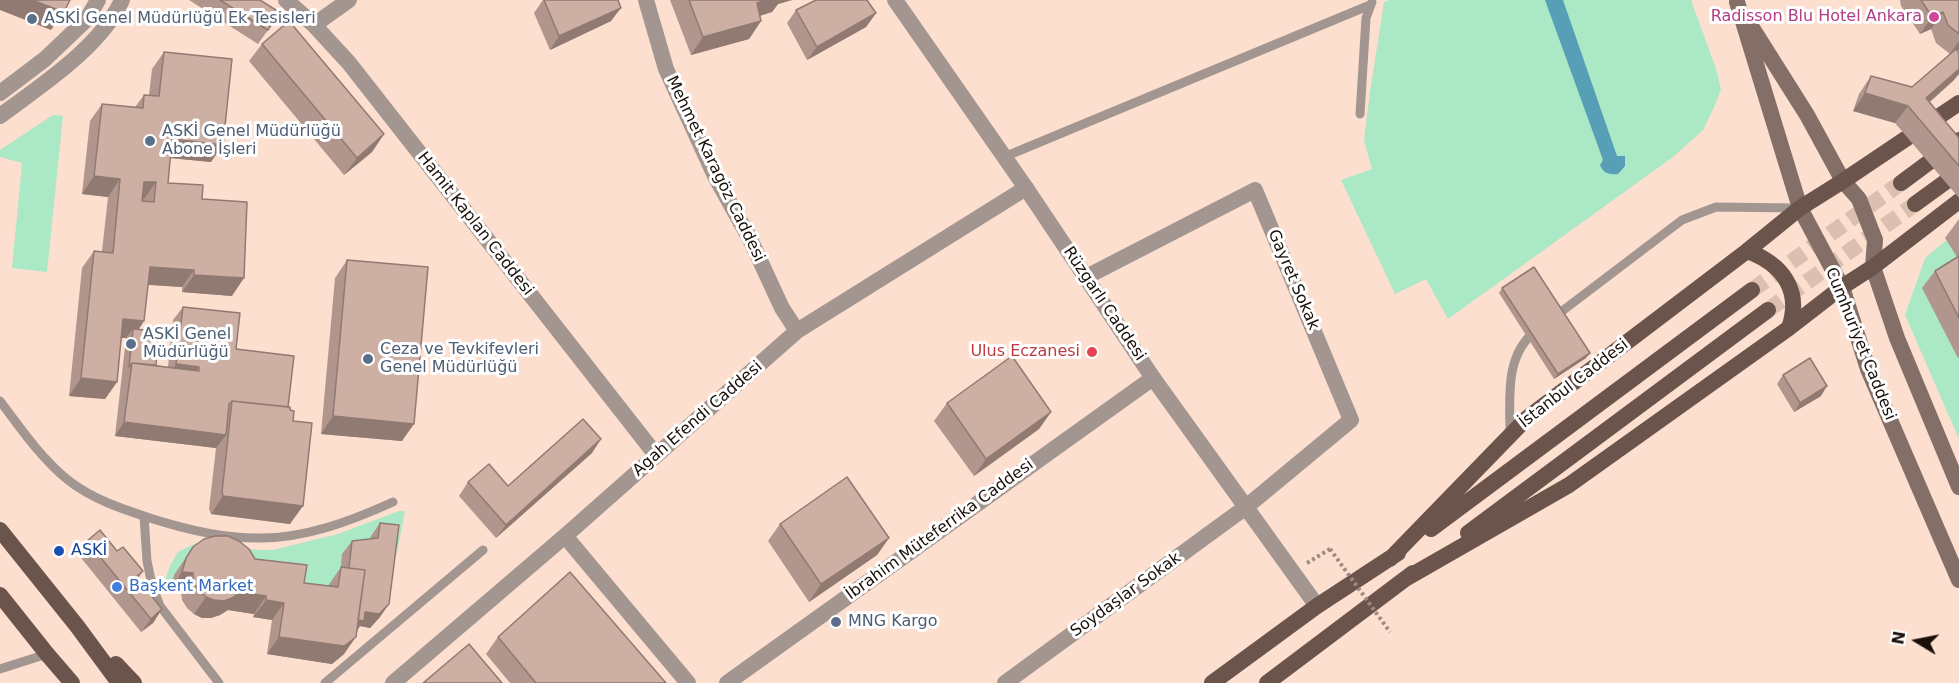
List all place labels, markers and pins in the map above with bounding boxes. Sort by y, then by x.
place label: Radisson Blu Hotel Ankara [1711,7,1922,27]
place label: ASKİ Genel Müdürlüğü Ek Tesisleri [44,9,316,29]
marker: Radisson Blu Hotel Ankara [1927,10,1941,24]
marker: ASKİ Genel Müdürlüğü Ek Tesisleri [25,12,39,26]
place label: ASKİ Genel Müdürlüğü Abone İşleri [162,122,341,160]
marker: ASKİ Genel Müdürlüğü Abone İşleri [143,134,157,148]
place label: ASKİ Genel Müdürlüğü [143,325,231,363]
marker: ASKİ Genel Müdürlüğü [124,337,138,351]
place label: Ceza ve Tevkifevleri Genel Müdürlüğü [380,340,539,378]
place label: Ulus Eczanesi [970,342,1080,362]
marker: Ulus Eczanesi [1085,345,1099,359]
marker: Ceza ve Tevkifevleri Genel Müdürlüğü [361,352,375,366]
place label: ASKİ [71,541,107,561]
marker: ASKİ [52,544,66,558]
place label: Başkent Market [129,577,253,597]
marker: Başkent Market [110,580,124,594]
place label: MNG Kargo [848,612,938,632]
marker: MNG Kargo [829,615,843,629]

